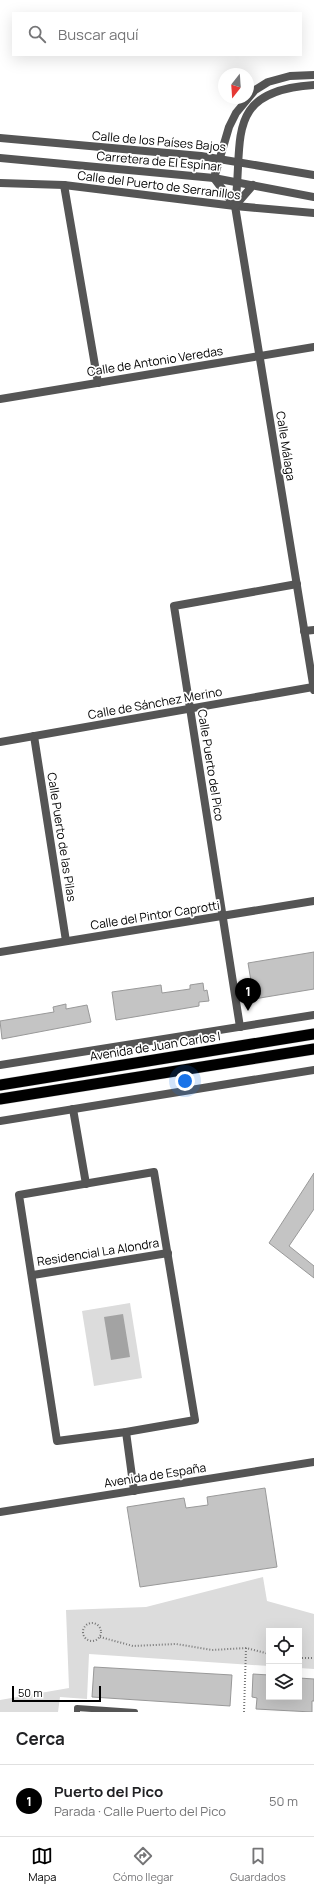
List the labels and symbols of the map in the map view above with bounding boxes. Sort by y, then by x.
north arrow [218,68,254,104]
street label: Calle de los Países Bajos [91,127,227,155]
street label: Carretera de El Espinar [96,147,223,175]
street label: Calle del Puerto de Serranillos [76,167,242,203]
street label: Calle de Antonio Veredas [86,342,224,380]
street label: Calle Málaga [272,410,300,482]
street label: Calle de Sánchez Merino [87,683,223,723]
street label: Calle Puerto del Pico [194,708,228,822]
street label: Calle Puerto de las Pilas [43,771,81,903]
street label: Calle del Pintor Caprotti [89,896,221,934]
pin: 1 [235,978,261,1011]
street label: Avenida de Juan Carlos I [88,1027,222,1065]
your location [175,1071,195,1091]
street label: Residencial La Alondra [36,1234,160,1270]
street label: Avenida de España [103,1459,207,1491]
scale bar [12,1684,101,1703]

